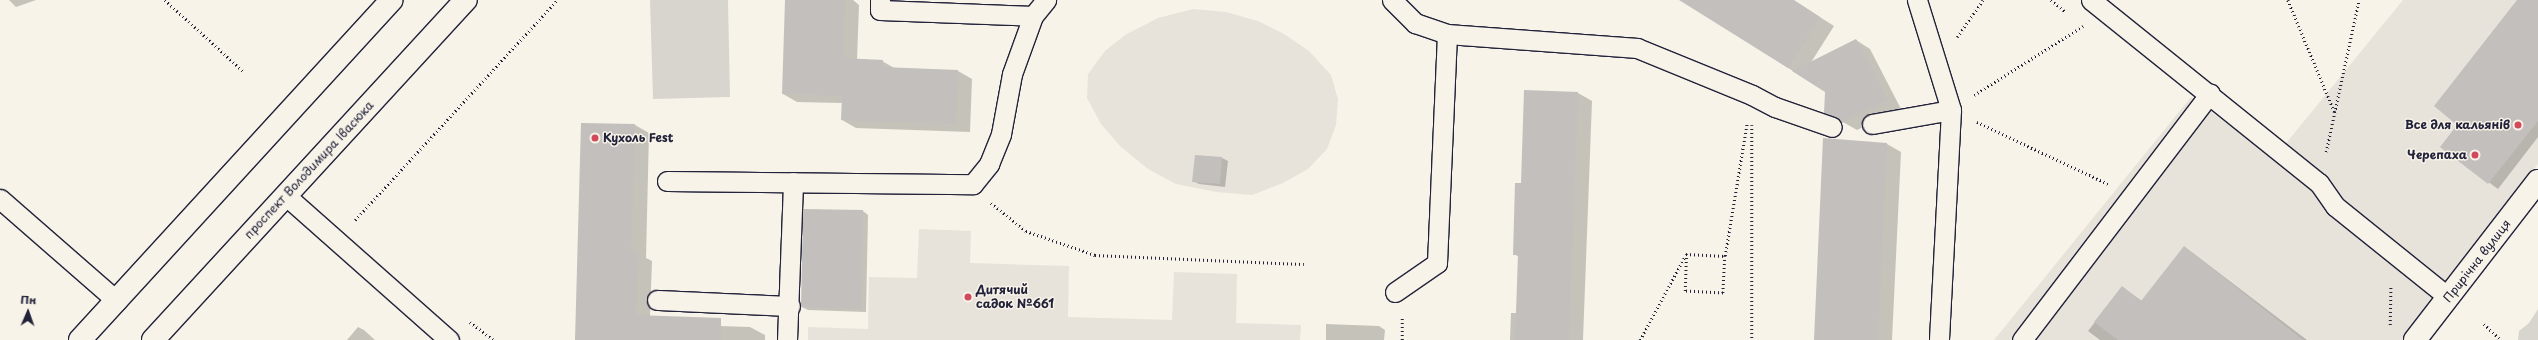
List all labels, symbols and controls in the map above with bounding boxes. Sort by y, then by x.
street label: проспект Володимира Івасюка [241,98,377,242]
place label: Все для кальянів [2405,118,2510,132]
marker: Все для кальянів [2513,120,2523,130]
place label: Кухоль Fest [603,131,674,145]
marker: Кухоль Fest [590,133,600,143]
place label: Черепаха [2407,148,2467,162]
marker: Черепаха [2470,150,2480,160]
street label: Прирічна вулиця [2440,216,2514,306]
place label: Дитячий садок №661 [976,283,1054,311]
text: Пн [20,291,37,308]
north arrow [8,292,48,332]
marker: Дитячий садок №661 [963,292,973,302]

